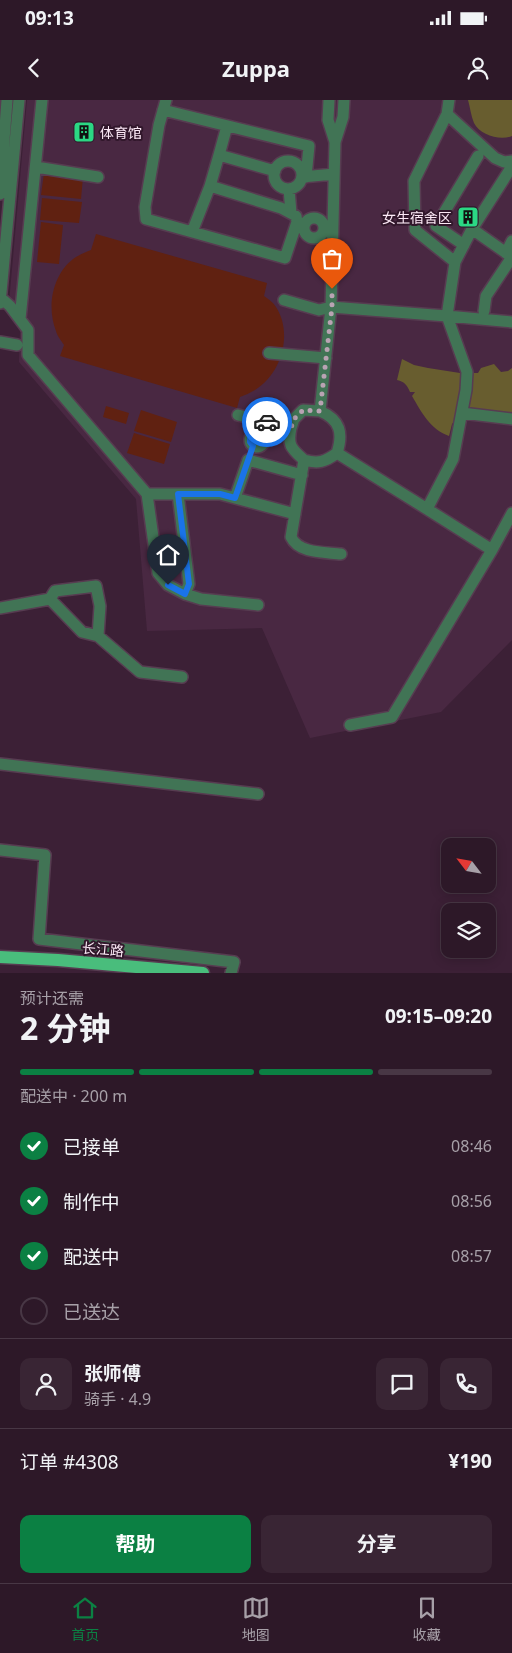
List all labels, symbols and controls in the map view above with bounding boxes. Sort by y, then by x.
text: 09:13 [25,5,74,31]
text: Zuppa [222,53,290,83]
icon: back [20,54,48,82]
icon: person [464,54,492,82]
building icon: 体育馆 [72,120,96,144]
place label: 体育馆 [100,123,142,142]
building icon: 女生宿舍区 [456,205,480,229]
place label: 女生宿舍区 [382,208,452,227]
pin [311,238,353,289]
icon: bag [318,245,346,273]
courier [242,397,292,447]
icon: car [253,408,281,436]
pin [147,534,189,585]
icon: home [154,541,182,569]
north arrow [441,838,496,892]
map controls [441,838,496,958]
button: layers [441,903,496,958]
street label: 长江路 [81,938,125,960]
text: 预计还需 [20,987,84,1009]
text: 09:15–09:20 [385,1003,492,1029]
text: 2 分钟 [20,1006,111,1049]
text: 配送中 · 200 m [20,1085,127,1107]
icon: check [20,1132,48,1160]
text: 已接单 [63,1134,120,1160]
text: 08:46 [451,1135,492,1157]
icon: check [20,1187,48,1215]
text: 制作中 [63,1189,120,1215]
text: 08:56 [451,1190,492,1212]
icon: check [20,1242,48,1270]
text: 配送中 [63,1244,120,1270]
text: 08:57 [451,1245,492,1267]
text: 已送达 [63,1299,120,1325]
button: person [20,1358,72,1410]
button: chat [376,1358,428,1410]
button: phone [440,1358,492,1410]
text: 张师傅 [84,1360,141,1386]
text: 骑手 · 4.9 [84,1388,151,1410]
text: ¥190 [449,1448,492,1474]
text: 订单 #4308 [20,1449,119,1475]
button: 帮助 [20,1515,251,1573]
button: 分享 [261,1515,492,1573]
tab: 首页 [71,1594,99,1644]
tab: 地图 [242,1594,270,1644]
tab: 收藏 [413,1594,441,1644]

